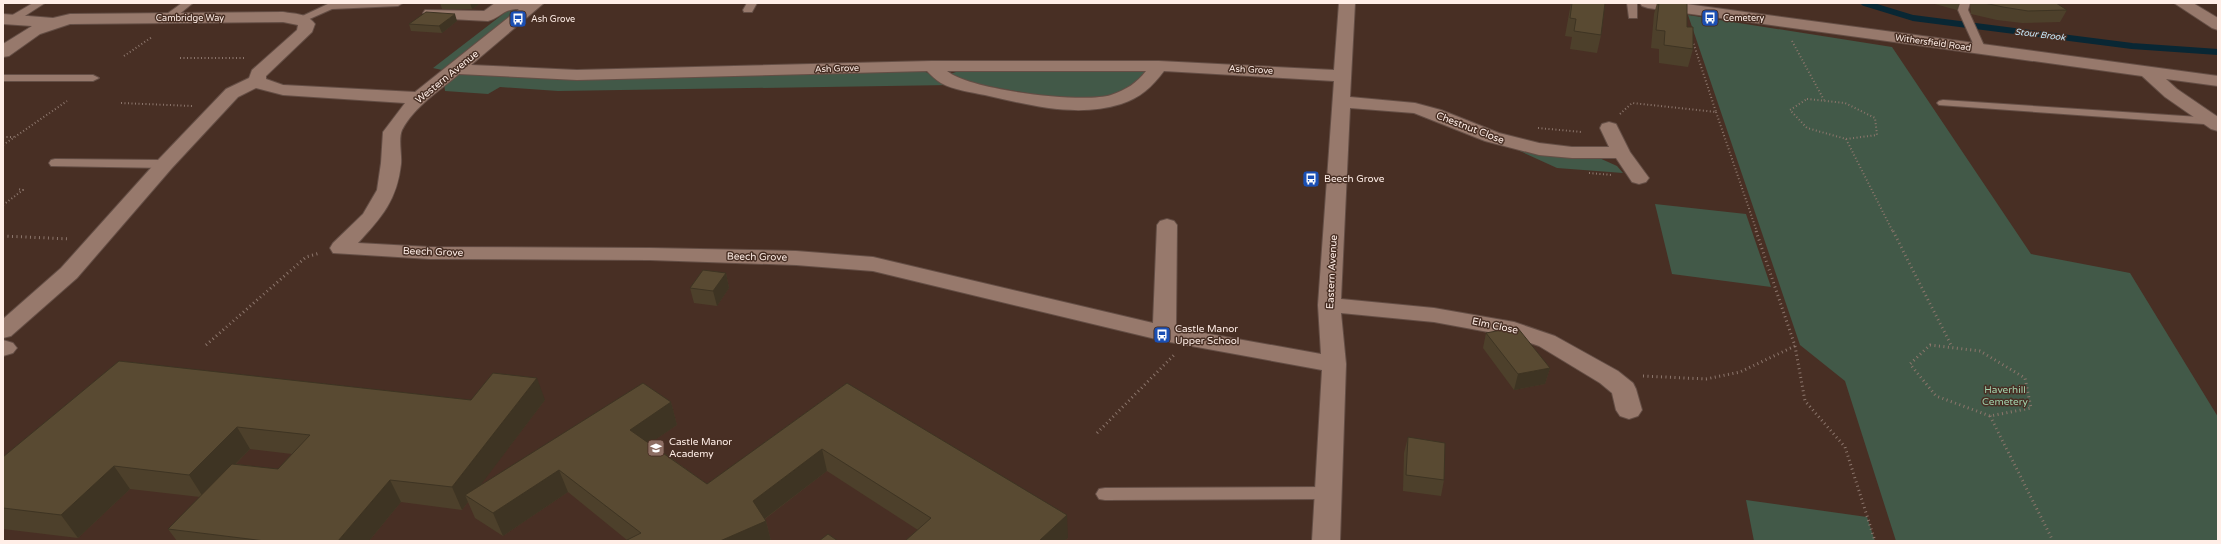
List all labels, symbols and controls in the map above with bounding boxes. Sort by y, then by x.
bus stop icon: Cemetery [1700,8,1720,28]
bus stop icon: Ash Grove [508,9,528,29]
street label: Cambridge Way [156,13,224,24]
place label: Cemetery [1723,13,1764,24]
place label: Ash Grove [531,14,575,25]
water label: Stour Brook [2014,26,2067,44]
street label: Withersfield Road [1894,32,1972,54]
street label: Western Avenue [413,48,481,106]
street label: Ash Grove [815,63,859,75]
street label: Ash Grove [1229,63,1273,77]
street label: Chestnut Close [1434,110,1506,147]
bus stop icon: Beech Grove [1301,169,1321,189]
place label: Beech Grove [1324,173,1385,185]
street label: Eastern Avenue [1324,234,1340,309]
street label: Beech Grove [403,245,464,259]
street label: Beech Grove [727,250,788,264]
street label: Elm Close [1471,315,1519,337]
place label: Castle Manor Upper School [1175,323,1239,347]
bus stop icon: Castle Manor Upper School [1152,325,1172,345]
park label: Haverhill Cemetery [1982,384,2029,408]
place label: Castle Manor Academy [669,436,732,460]
school or university icon: Castle Manor Academy [646,438,666,458]

